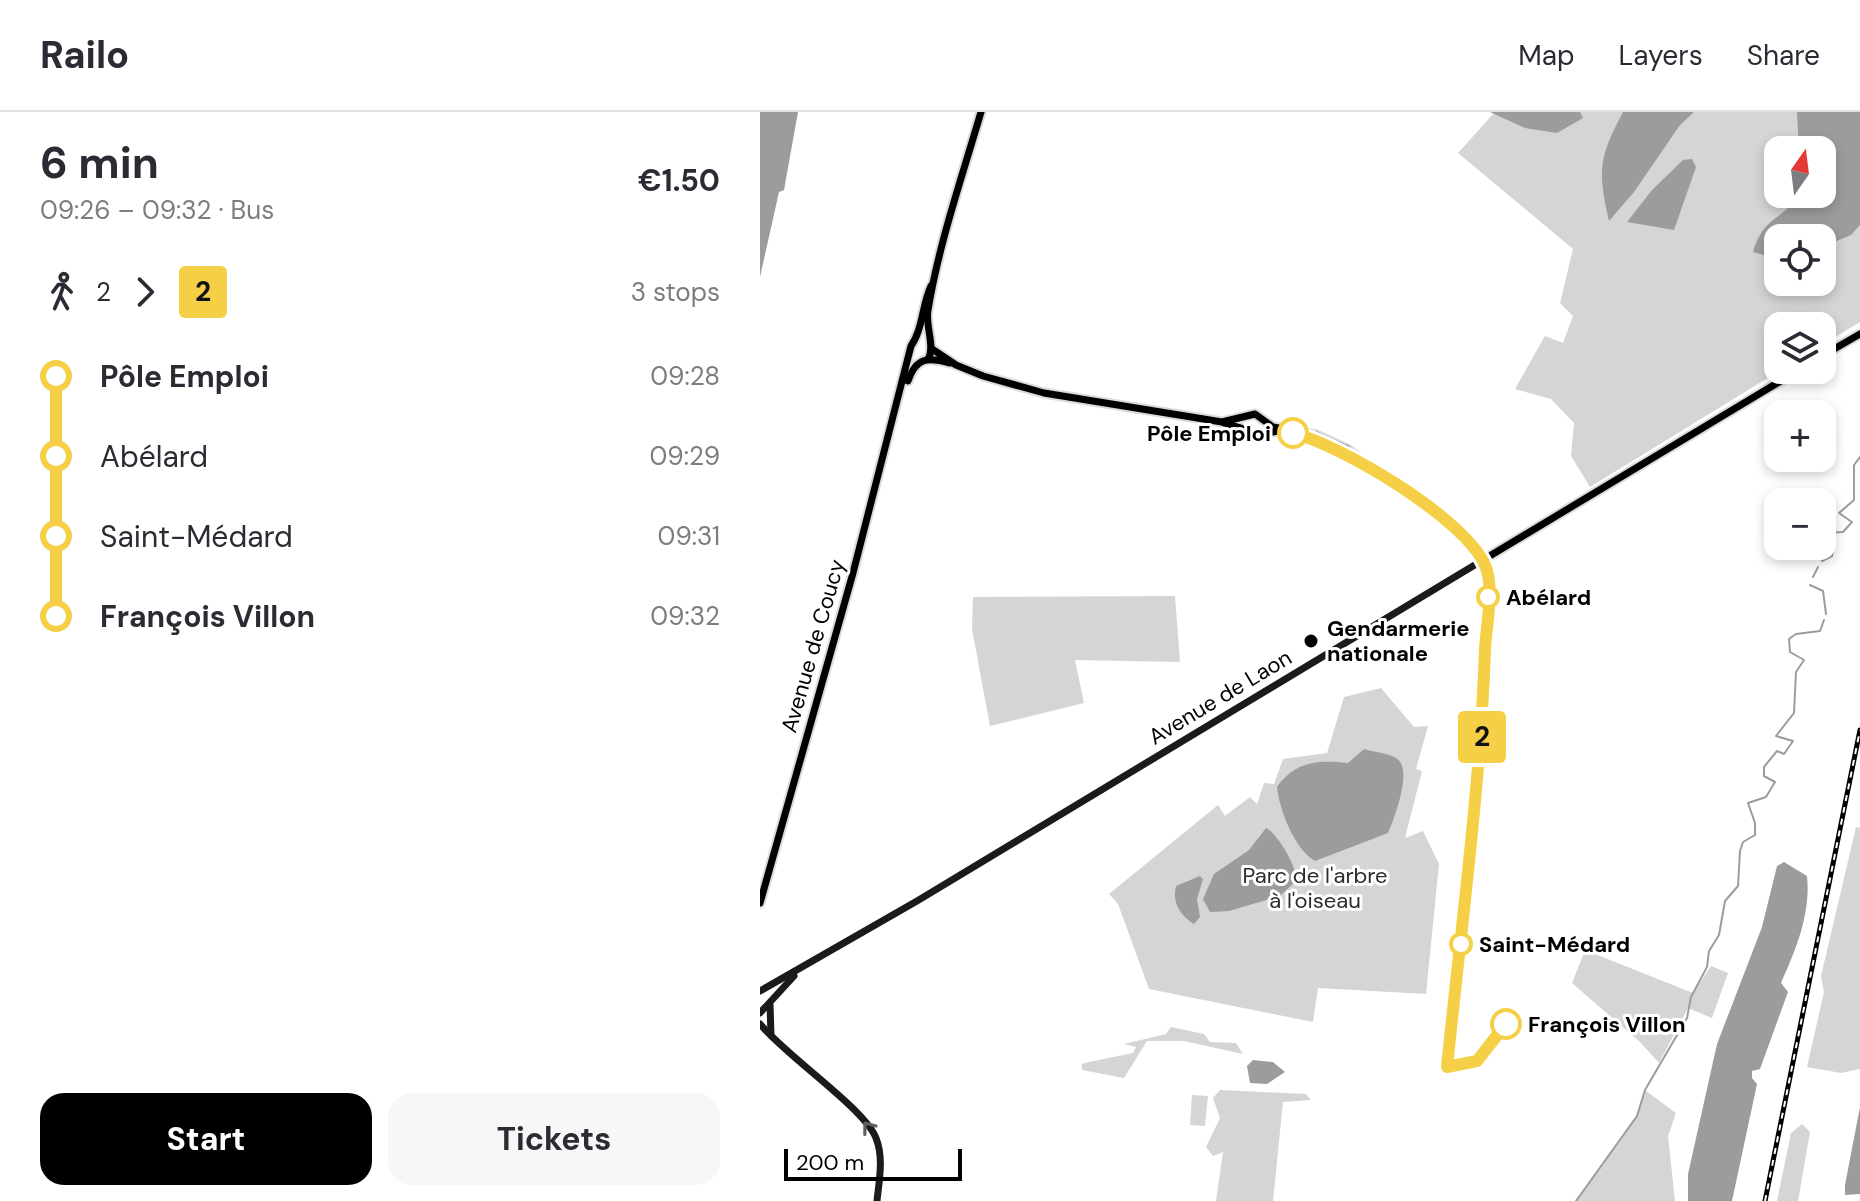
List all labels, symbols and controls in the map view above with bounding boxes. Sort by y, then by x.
text: Railo [40,30,129,80]
text: Map [1518,37,1575,74]
text: Layers [1619,37,1703,74]
text: Share [1747,37,1820,74]
text: 6 min [40,134,159,192]
north arrow [1764,136,1836,208]
map controls [1764,136,1836,560]
text: €1.50 [638,161,720,200]
text: 09:26 – 09:32 · Bus [40,193,274,227]
button: locate [1764,224,1836,296]
icon: walk [40,270,84,314]
icon: forward [123,270,167,314]
text: 2 [195,273,211,310]
text: 2 [96,275,111,309]
text: 3 stops [631,275,720,309]
button: layers [1764,312,1836,384]
text: Pôle Emploi [100,357,269,396]
text: 09:28 [650,359,720,393]
button: + [1764,400,1836,472]
marker: Pôle Emploi [1278,418,1308,448]
place label: Pôle Emploi [1147,419,1271,448]
text: Abélard [100,437,208,476]
text: 09:29 [650,439,720,473]
button: − [1764,488,1836,560]
text: Saint-Médard [100,517,293,556]
text: 09:31 [658,519,720,553]
street label: Avenue de Coucy [774,556,852,736]
place label: Abélard [1506,583,1591,612]
marker: Abélard [1477,586,1499,608]
text: François Villon [100,597,315,636]
text: 09:32 [650,599,720,633]
place label: Gendarmerie nationale [1327,614,1469,668]
marker: Gendarmerie nationale [1302,632,1320,650]
street label: Avenue de Laon [1143,643,1297,751]
line badge: 2 [1456,711,1508,763]
text: 2 [1474,718,1490,755]
park label: Parc de l'arbre à l'oiseau [1242,861,1388,915]
place label: Saint-Médard [1479,930,1630,959]
marker: Saint-Médard [1450,933,1472,955]
marker: François Villon [1491,1009,1521,1039]
place label: François Villon [1528,1010,1686,1039]
button: Start [40,1093,372,1185]
button: Tickets [388,1093,720,1185]
one-way arrow [863,1121,877,1135]
scale bar [784,1145,962,1181]
text: 200 m [796,1148,864,1177]

